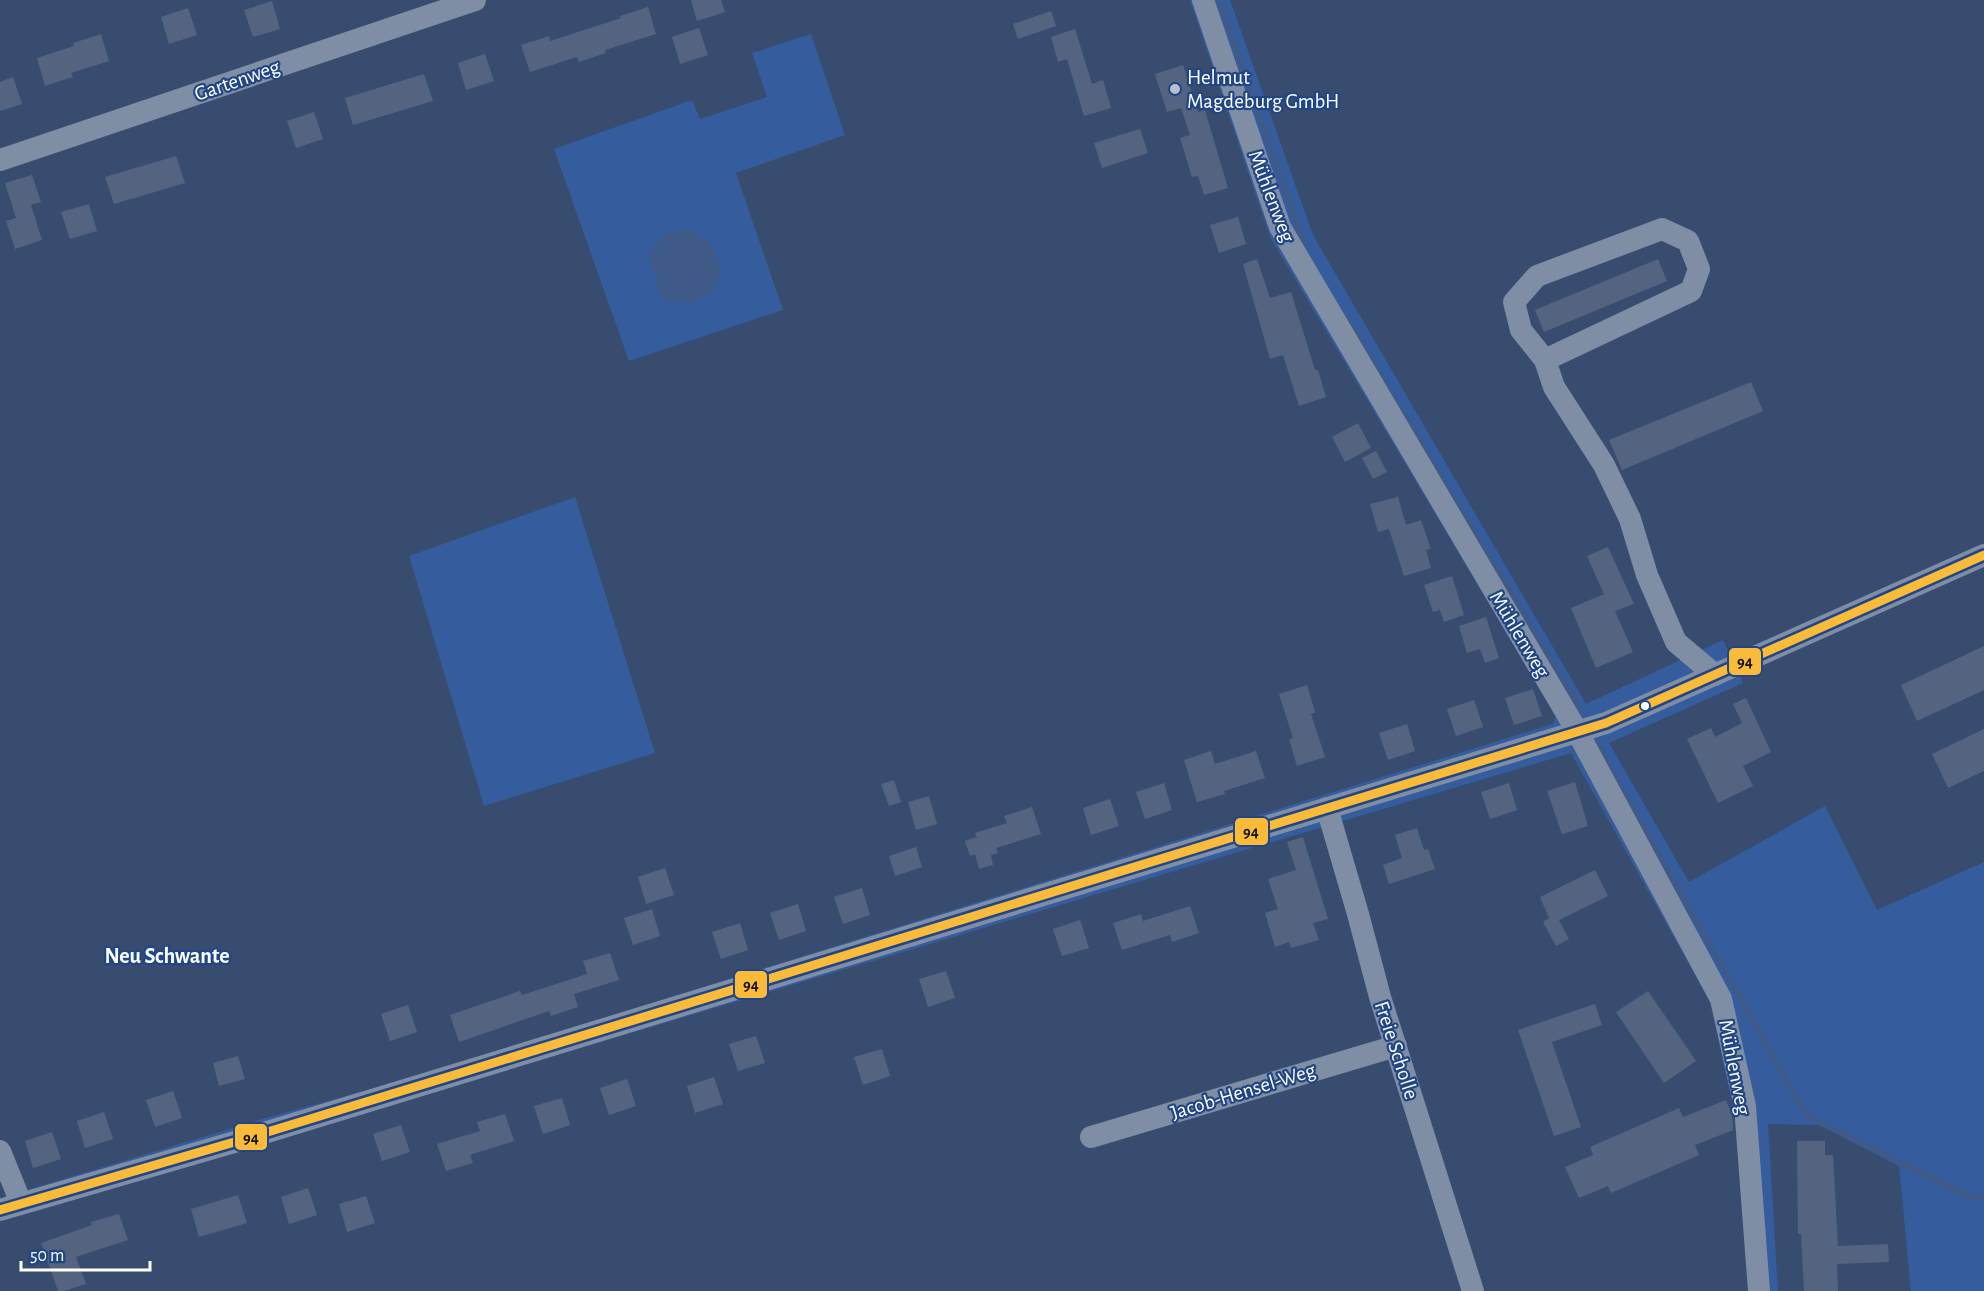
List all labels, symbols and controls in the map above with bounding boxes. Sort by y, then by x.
street label: Gartenweg [192,56,283,105]
place label: Helmut Magdeburg GmbH [1187,67,1339,112]
marker: Helmut Magdeburg GmbH [1168,82,1182,96]
street label: Mühlenweg [1244,147,1299,246]
street label: Mühlenweg [1486,587,1554,682]
line badge: 94 [1728,647,1762,676]
text: 94 [1737,654,1753,670]
unlabelled marker [1639,700,1651,712]
line badge: 94 [1234,817,1269,846]
text: 94 [1243,824,1259,840]
district label: Neu Schwante [104,945,230,967]
line badge: 94 [734,970,768,999]
text: 94 [743,977,759,993]
street label: Freie Scholle [1371,998,1422,1102]
street label: Mühlenweg [1715,1018,1754,1117]
street label: Jacob-Hensel-Weg [1168,1059,1319,1123]
line badge: 94 [234,1123,268,1151]
text: 94 [243,1130,259,1146]
scale bar [21,1234,150,1272]
text: 50 m [30,1247,64,1265]

